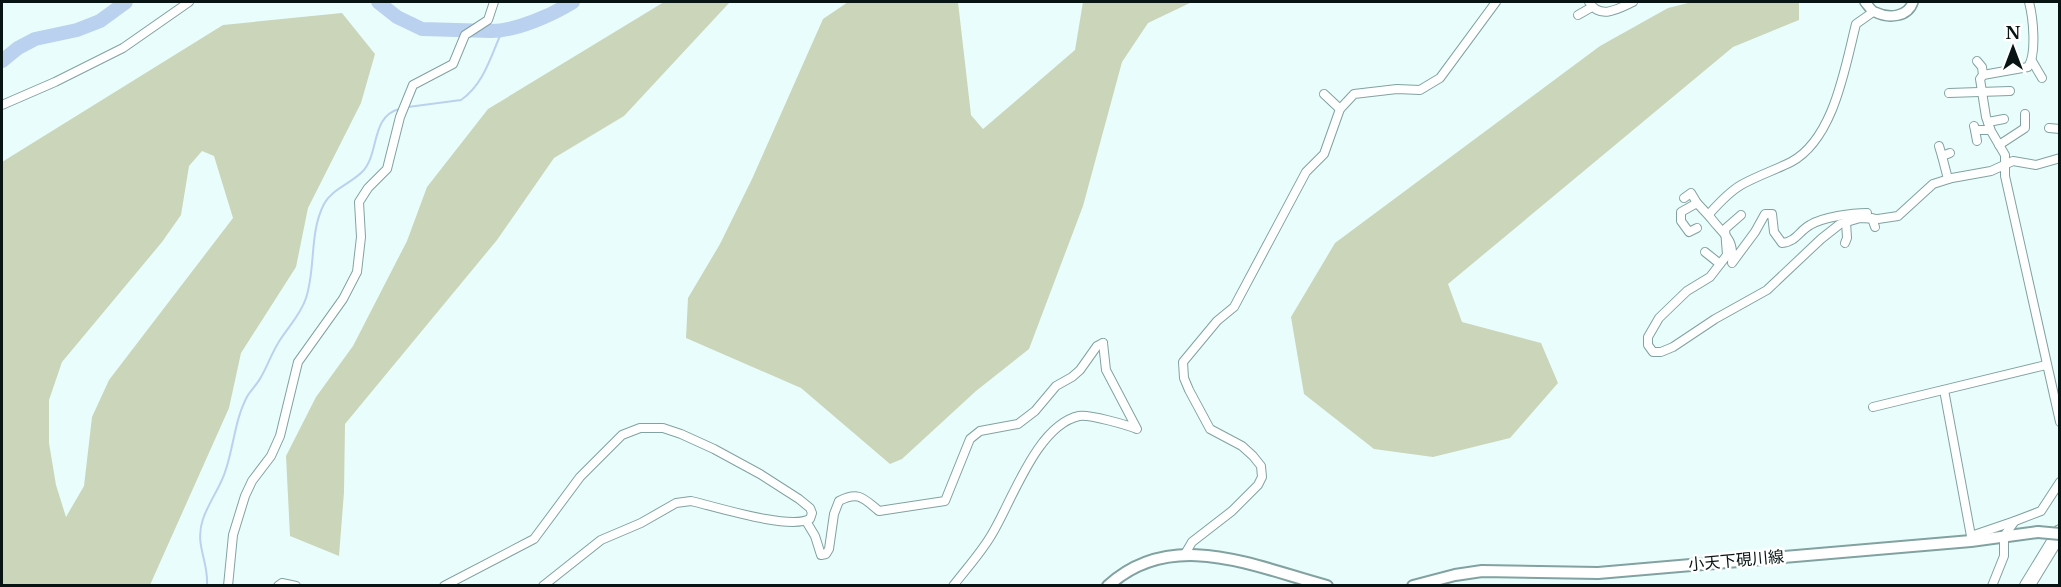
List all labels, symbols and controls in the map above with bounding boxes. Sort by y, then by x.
north arrow [1983,18,2043,78]
text: N [2005,23,2021,43]
street label: 小天下硯川線 [1687,546,1785,574]

